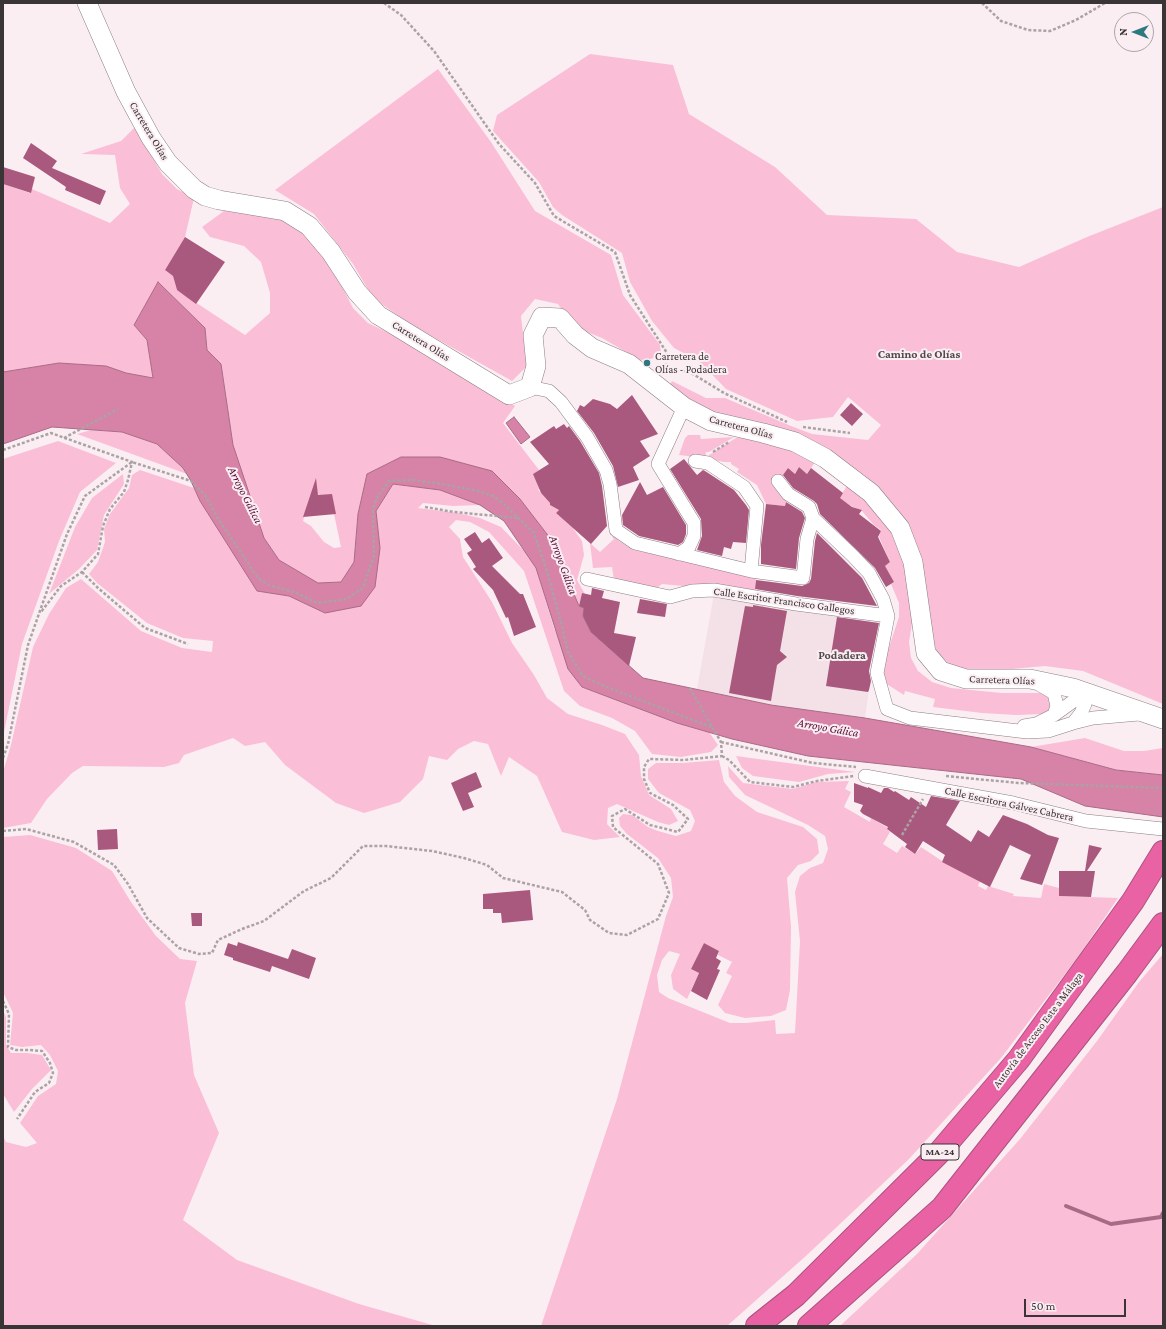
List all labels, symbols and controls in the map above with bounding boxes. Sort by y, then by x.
north arrow [1114,12,1154,52]
text: N [1117,28,1129,36]
street label: Carretera Olías [126,99,172,163]
street label: Carretera Olías [390,318,452,364]
district label: Camino de Olías [878,347,960,361]
place label: Carretera de Olías - Podadera [655,350,727,376]
marker: Carretera de Olías - Podadera [642,358,652,368]
street label: Carretera Olías [708,412,774,442]
water label: Arroyo Gálica [225,464,265,526]
water label: Arroyo Gálica [546,534,580,596]
street label: Calle Escritor Francisco Gallegos [713,585,855,617]
district label: Podadera [818,648,866,662]
street label: Carretera Olías [969,672,1035,688]
water label: Arroyo Gálica [796,716,860,740]
street label: Calle Escritora Gálvez Cabrera [943,784,1075,824]
street label: Autovía de Acceso Este a Málaga [990,970,1086,1090]
road number: MA-24 [921,1144,959,1160]
scale bar [1026,1291,1128,1317]
text: 50 m [1031,1299,1055,1313]

